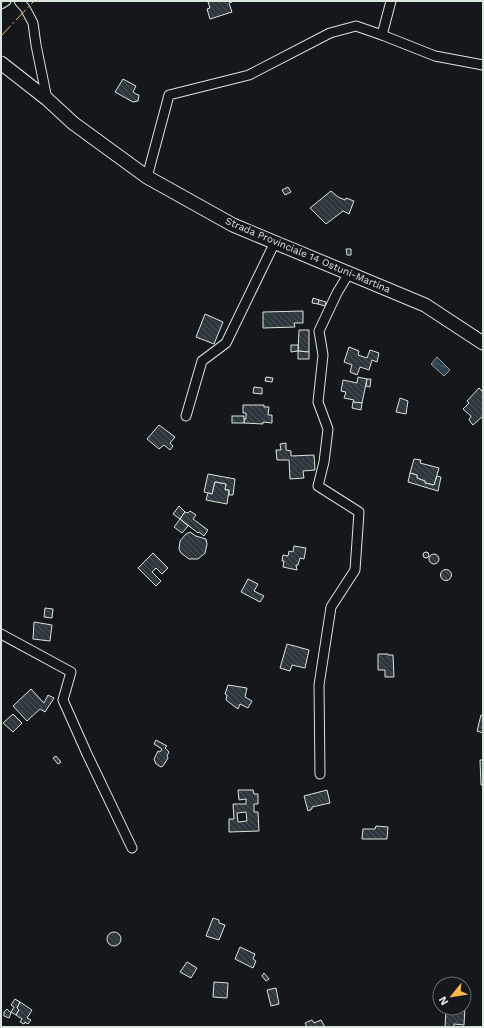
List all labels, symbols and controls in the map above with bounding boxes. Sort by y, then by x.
street label: Strada Provinciale 14 Ostuni-Martina [224,215,393,295]
north arrow [432,976,472,1016]
text: N [436,994,451,1008]

